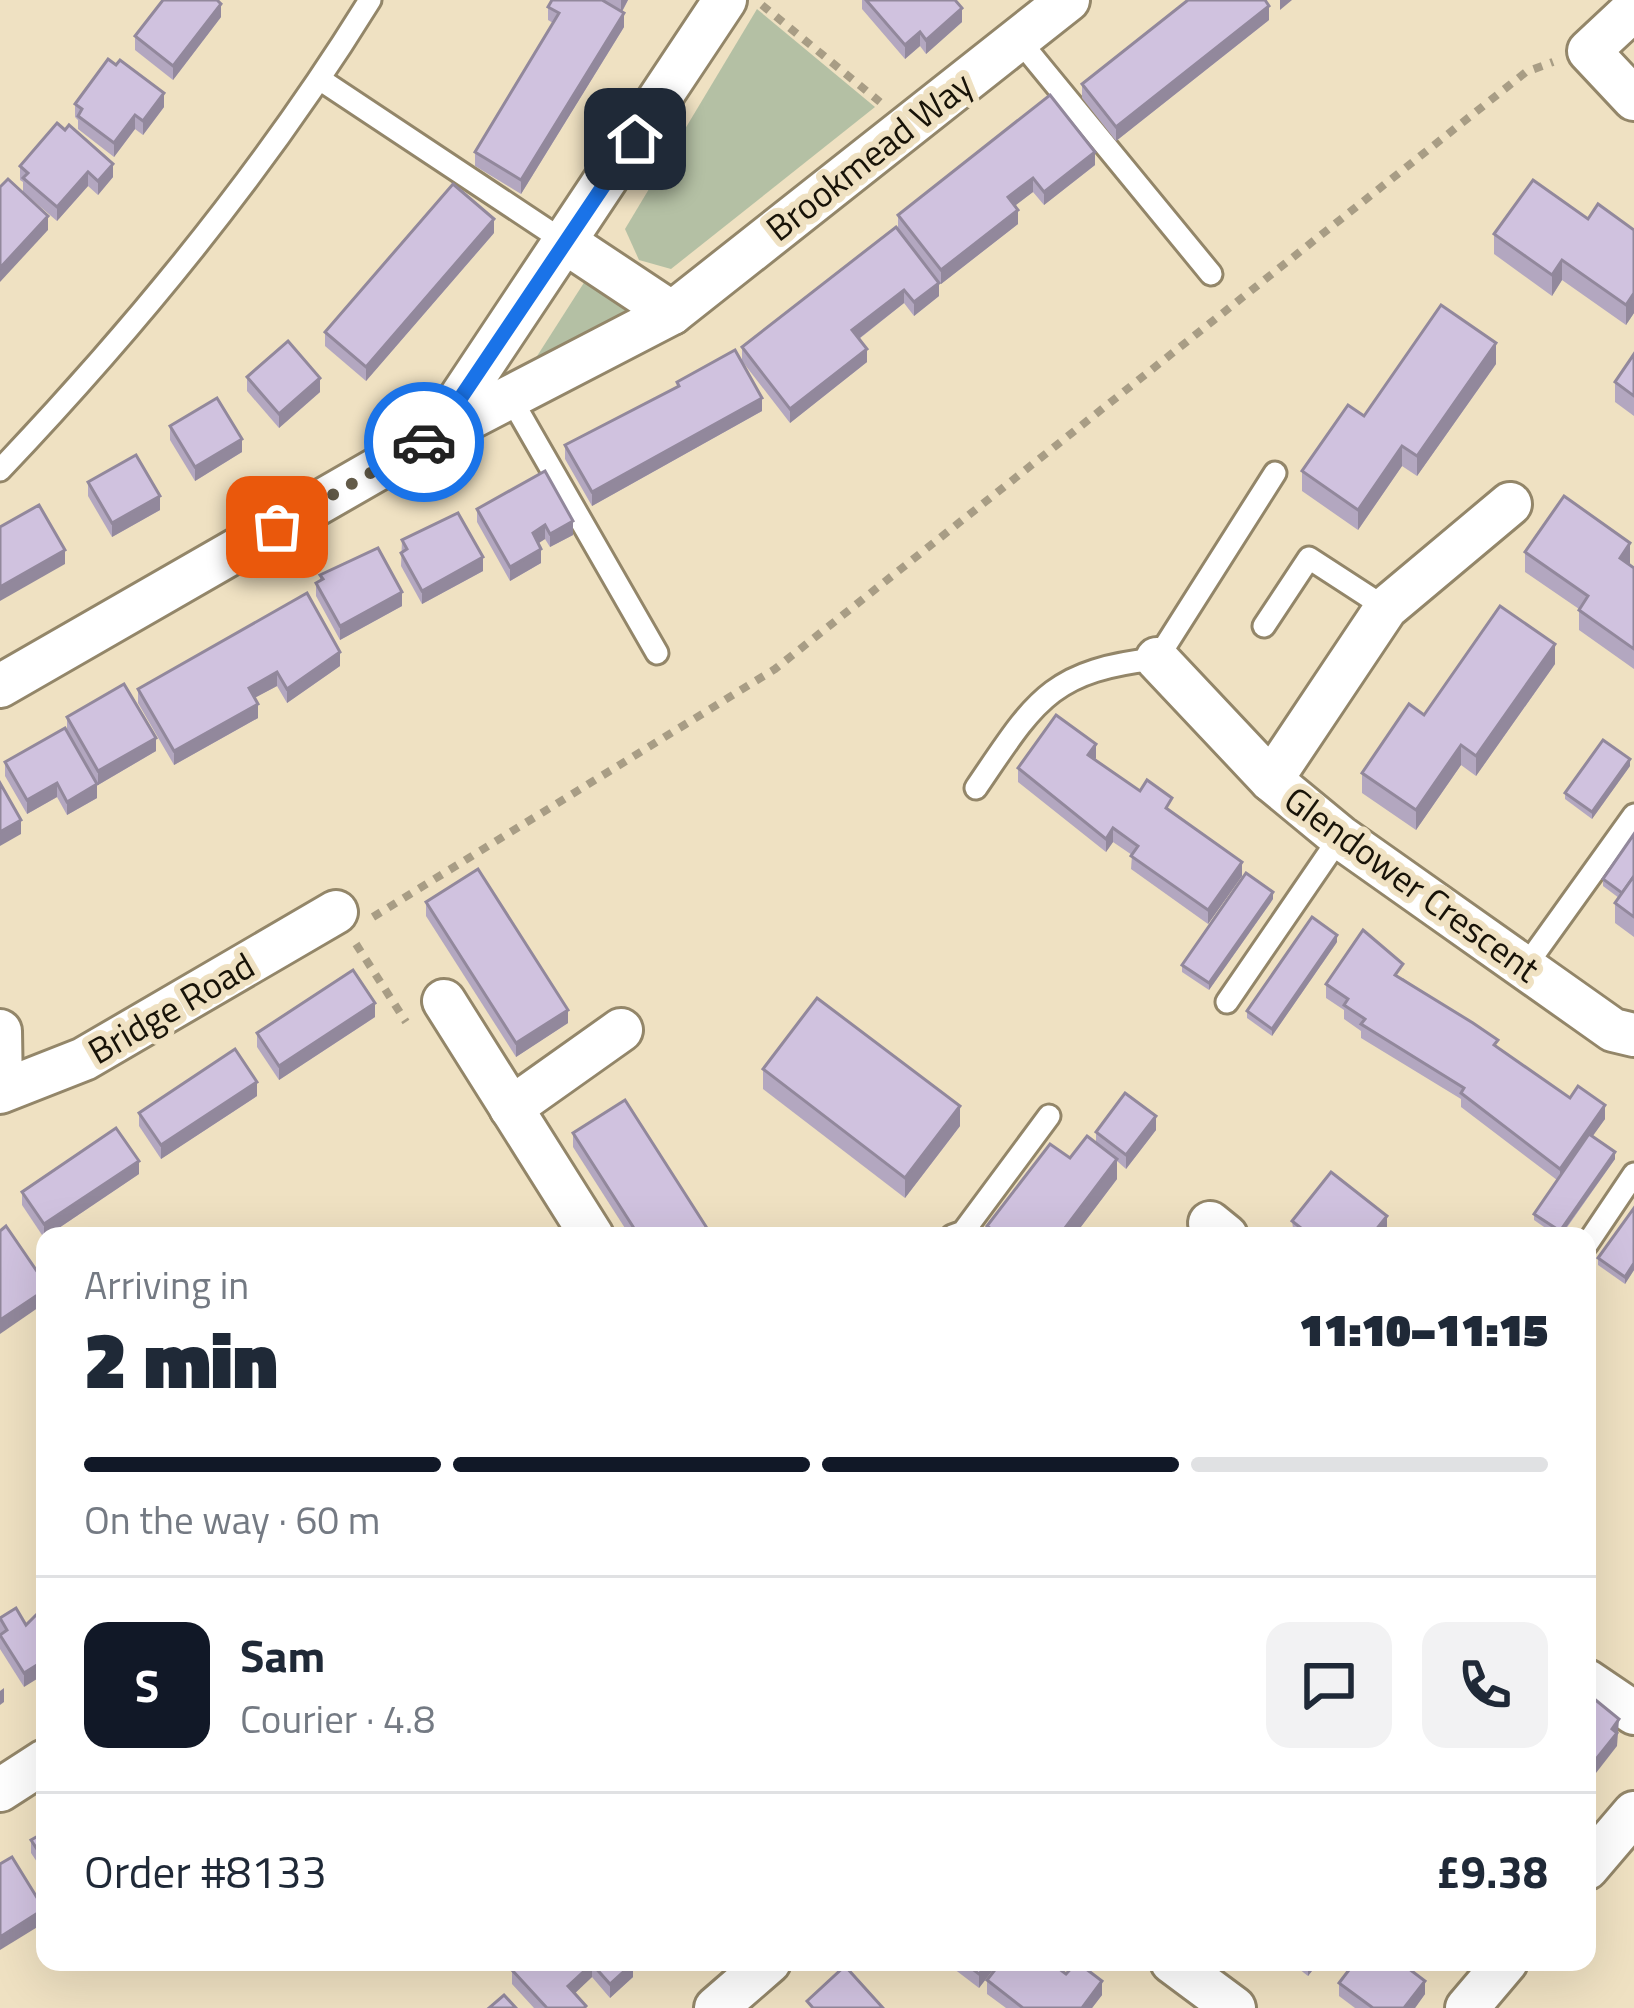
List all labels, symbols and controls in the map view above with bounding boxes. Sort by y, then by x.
street label: Brookmead Way [753,57,984,254]
pin [584,88,686,190]
icon: home [602,106,668,172]
courier [364,382,484,502]
icon: car [391,409,457,475]
pin [226,476,328,578]
icon: bag [244,494,310,560]
street label: Glendower Crescent [1273,772,1552,995]
street label: Bridge Road [77,938,264,1077]
text: Arriving in [84,1255,249,1314]
text: 11:10–11:15 [1299,1295,1548,1363]
text: 2 min [84,1300,278,1418]
text: On the way · 60 m [84,1490,380,1549]
text: Sam [240,1621,325,1689]
button: chat [1266,1622,1392,1748]
button: phone [1422,1622,1548,1748]
text: S [135,1651,159,1719]
text: Courier · 4.8 [240,1689,435,1748]
text: Order #8133 [84,1837,327,1905]
text: £9.38 [1436,1837,1548,1905]

